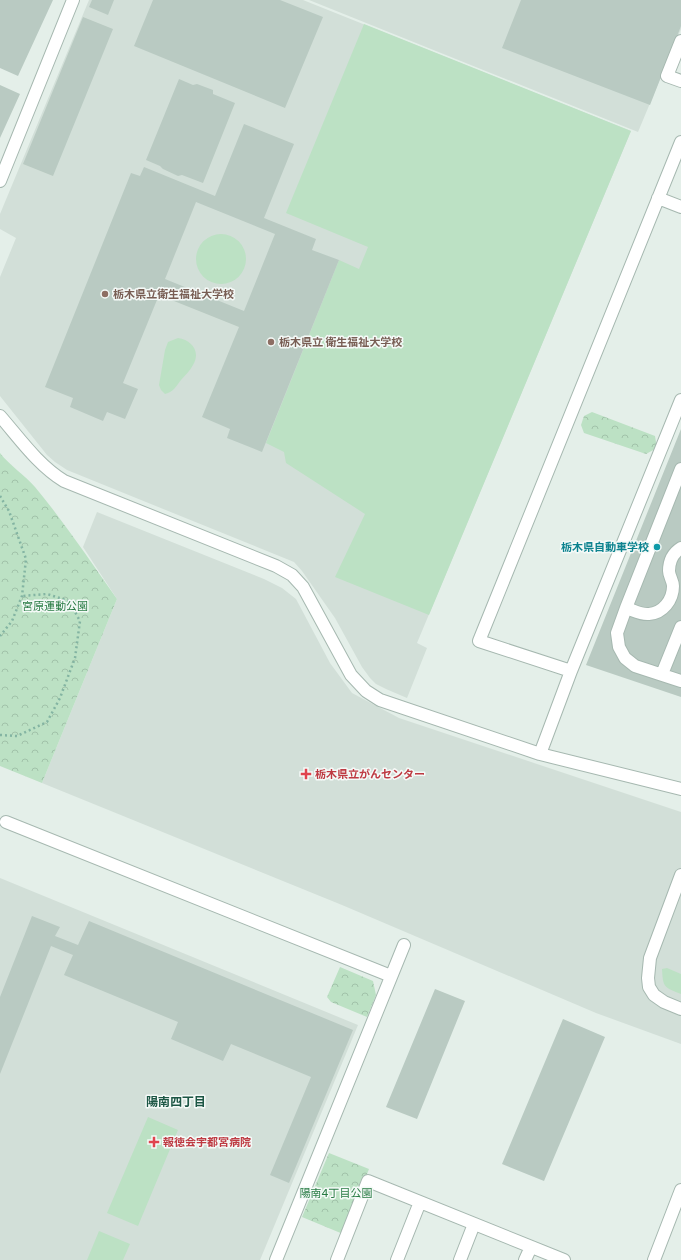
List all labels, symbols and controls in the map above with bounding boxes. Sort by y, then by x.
place label: 栃木県立衛生福祉大学校 [113,288,234,301]
marker: 栃木県立衛生福祉大学校 [100,289,110,299]
place label: 栃木県立 衛生福祉大学校 [279,336,402,349]
marker: 栃木県立 衛生福祉大学校 [266,337,276,347]
place label: 栃木県自動車学校 [561,541,649,554]
marker: 栃木県自動車学校 [652,542,662,552]
park label: 宮原運動公園 [22,600,88,613]
marker: 栃木県立がんセンター [300,768,312,780]
place label: 栃木県立がんセンター [315,768,425,781]
district label: 陽南四丁目 [146,1095,206,1109]
marker: 報徳会宇都宮病院 [148,1136,160,1148]
place label: 報徳会宇都宮病院 [163,1136,251,1149]
park label: 陽南4丁目公園 [300,1187,372,1200]

